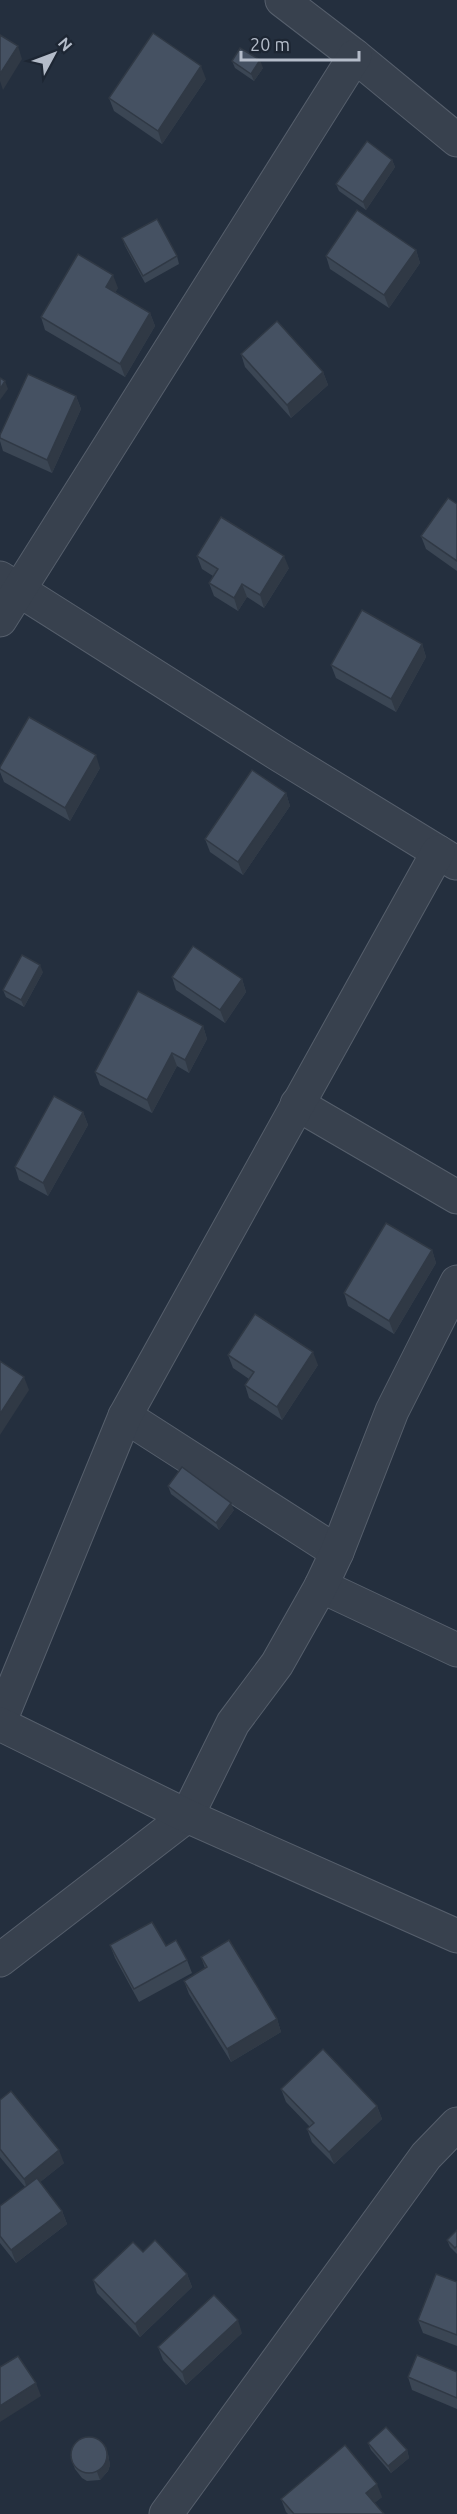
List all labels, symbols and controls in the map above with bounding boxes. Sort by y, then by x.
north arrow [24,24,84,84]
scale bar [241,24,360,62]
text: N [55,34,76,55]
text: 20 m [250,34,290,54]

